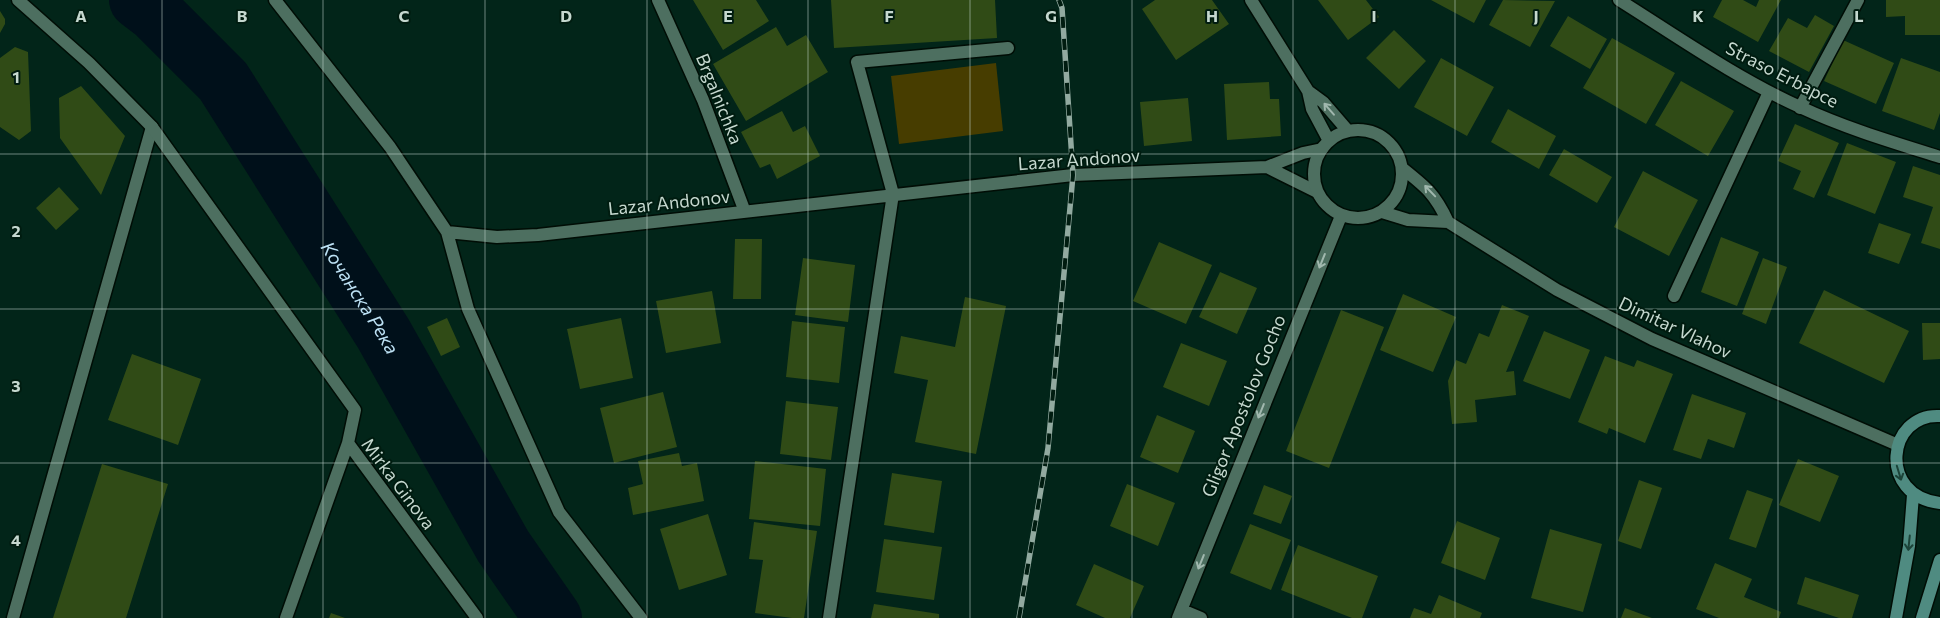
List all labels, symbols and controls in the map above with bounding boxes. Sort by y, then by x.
text: A [75,6,87,25]
text: B [237,6,248,25]
text: C [399,6,410,25]
text: D [560,6,572,25]
text: E [723,6,733,25]
text: F [884,6,894,25]
text: G [1045,6,1057,25]
text: H [1206,6,1218,25]
text: I [1371,6,1377,25]
text: J [1533,6,1539,25]
text: K [1692,6,1704,25]
text: L [1854,6,1864,25]
street label: Straso Erbapce [1722,36,1842,112]
street label: Brgalnichka [692,50,748,147]
text: 1 [12,67,20,86]
one-way arrow [1324,103,1335,116]
street label: Lazar Andonov [1017,144,1141,174]
street label: Lazar Andonov [607,185,731,219]
one-way arrow [1424,185,1436,198]
text: 2 [11,221,21,240]
water label: Кочанска Река [317,237,404,358]
one-way arrow [1316,253,1325,268]
street label: Dimitar Vlahov [1615,291,1735,363]
street label: Gligor Apostolov Gocho [1196,311,1290,500]
text: 3 [11,376,21,395]
one-way arrow [1256,403,1265,418]
street label: Mirka Ginova [357,433,440,533]
one-way arrow [1894,465,1904,481]
text: 4 [11,530,21,549]
one-way arrow [1904,535,1914,551]
one-way arrow [1195,554,1205,569]

